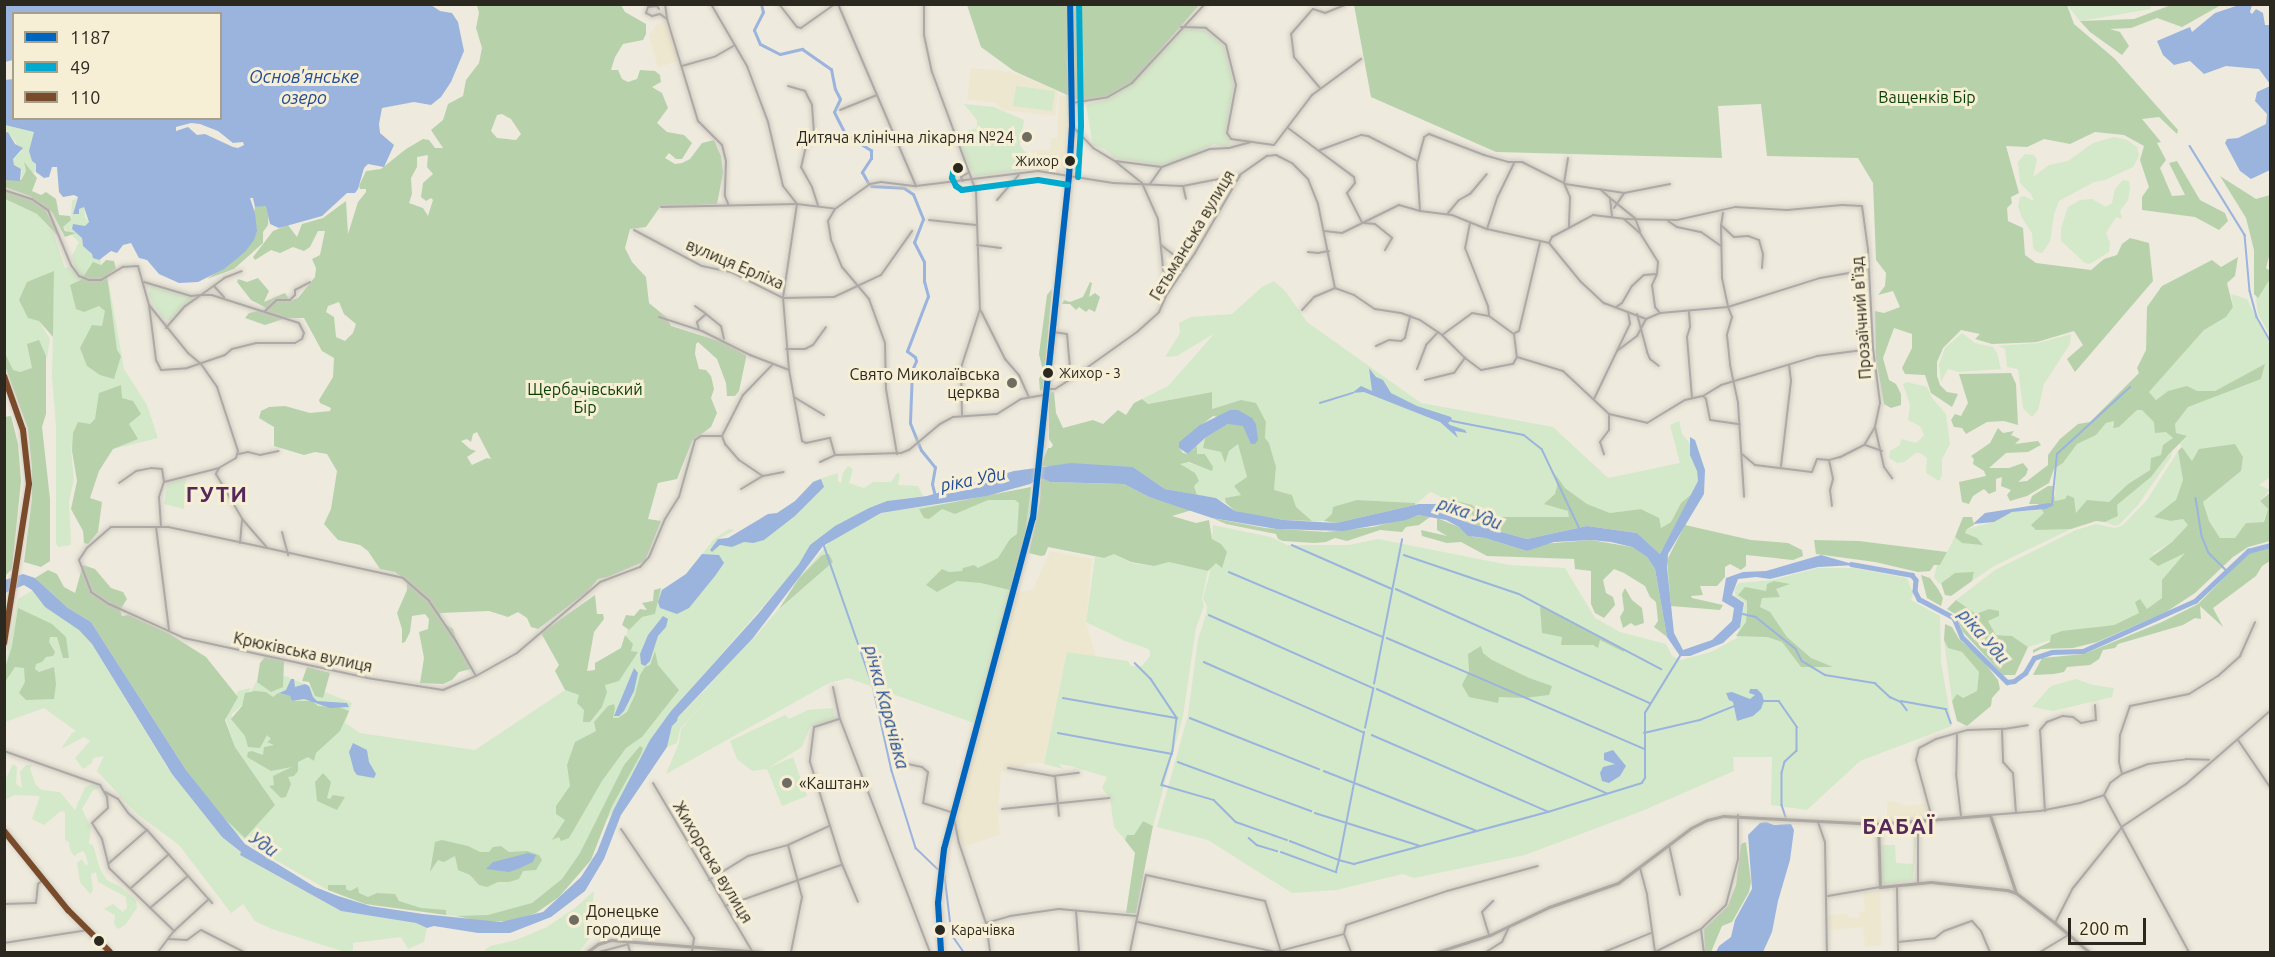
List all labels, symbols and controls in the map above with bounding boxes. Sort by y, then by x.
legend [12,12,222,120]
text: 1187 [70,27,111,47]
text: 49 [70,57,90,77]
water label: Основ'янське озеро [249,66,359,109]
text: 110 [70,87,100,107]
park label: Ващенків Бір [1878,87,1976,107]
place label: Дитяча клінічна лікарня №24 [796,127,1014,147]
marker: Дитяча клінічна лікарня №24 [1018,128,1036,146]
place label: Жихор [1015,153,1059,169]
marker: Жихор [1064,155,1076,167]
unlabelled marker [952,162,964,174]
street label: Гетьманська вулиця [1145,166,1239,304]
street label: вулиця Ерліха [683,235,787,293]
street label: Прозаїчний в'їзд [1847,256,1875,380]
place label: Свято Миколаївська церква [849,364,1000,402]
place label: Жихор - 3 [1059,365,1121,381]
marker: Жихор - 3 [1042,367,1054,379]
marker: Свято Миколаївська церква [1005,376,1019,390]
park label: Щербачівський Бір [527,379,643,417]
water label: ріка Уди [938,462,1008,496]
district label: ГУТИ [186,481,248,507]
water label: ріка Уди [1435,492,1505,534]
water label: ріка Уди [1954,604,2014,668]
street label: Крюківська вулиця [232,628,374,676]
water label: річка Карачівка [860,643,914,771]
place label: «Каштан» [799,773,870,793]
marker: «Каштан» [780,776,794,790]
street label: Жихорська вулиця [669,798,757,926]
district label: БАБАЇ [1862,813,1936,839]
water label: Уди [246,827,282,861]
place label: Донецьке городище [586,901,661,939]
scale bar [2071,906,2149,944]
marker: Донецьке городище [567,913,581,927]
text: 200 m [2079,918,2129,938]
place label: Карачівка [951,922,1015,938]
marker: Карачівка [934,924,946,936]
unlabelled marker [93,935,105,947]

